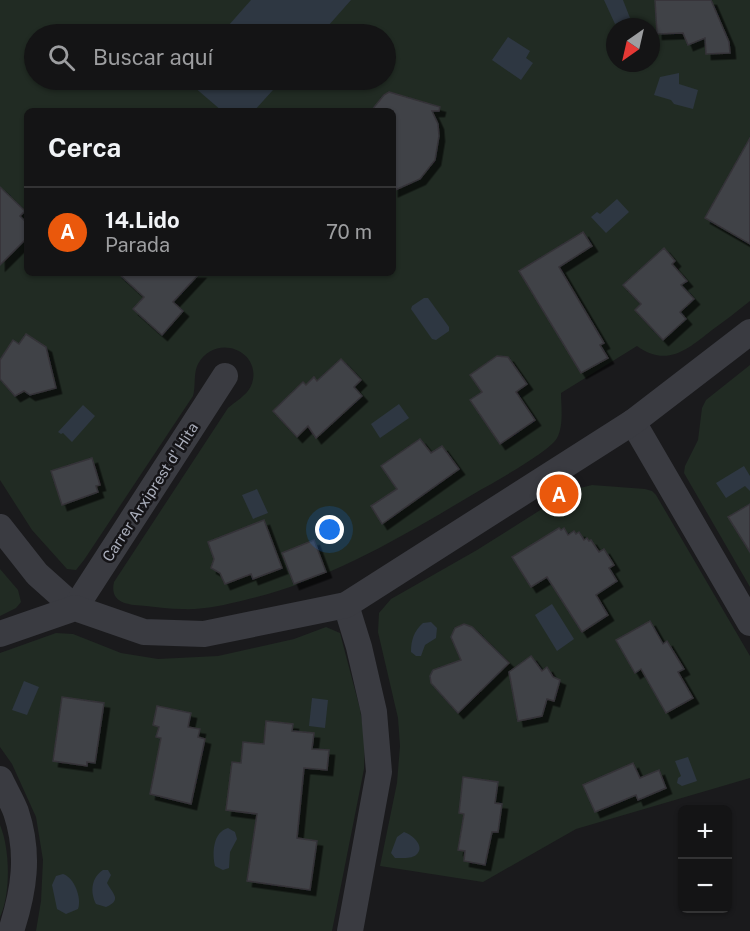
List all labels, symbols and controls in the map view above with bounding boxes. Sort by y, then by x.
north arrow [606,18,660,72]
search box [24,24,396,90]
icon: search [45,41,78,74]
text: Buscar aquí [93,44,213,70]
text: Cerca [48,132,121,163]
text: 14.Lido [105,207,180,233]
text: A [60,220,75,244]
text: 70 m [326,220,372,244]
text: Parada [105,233,170,257]
street label: Carrer Arxiprest d' Hita [99,419,201,565]
pin: A [540,472,578,516]
your location [315,515,344,544]
map controls [678,805,732,913]
button: + [678,805,732,859]
button: − [678,859,732,913]

